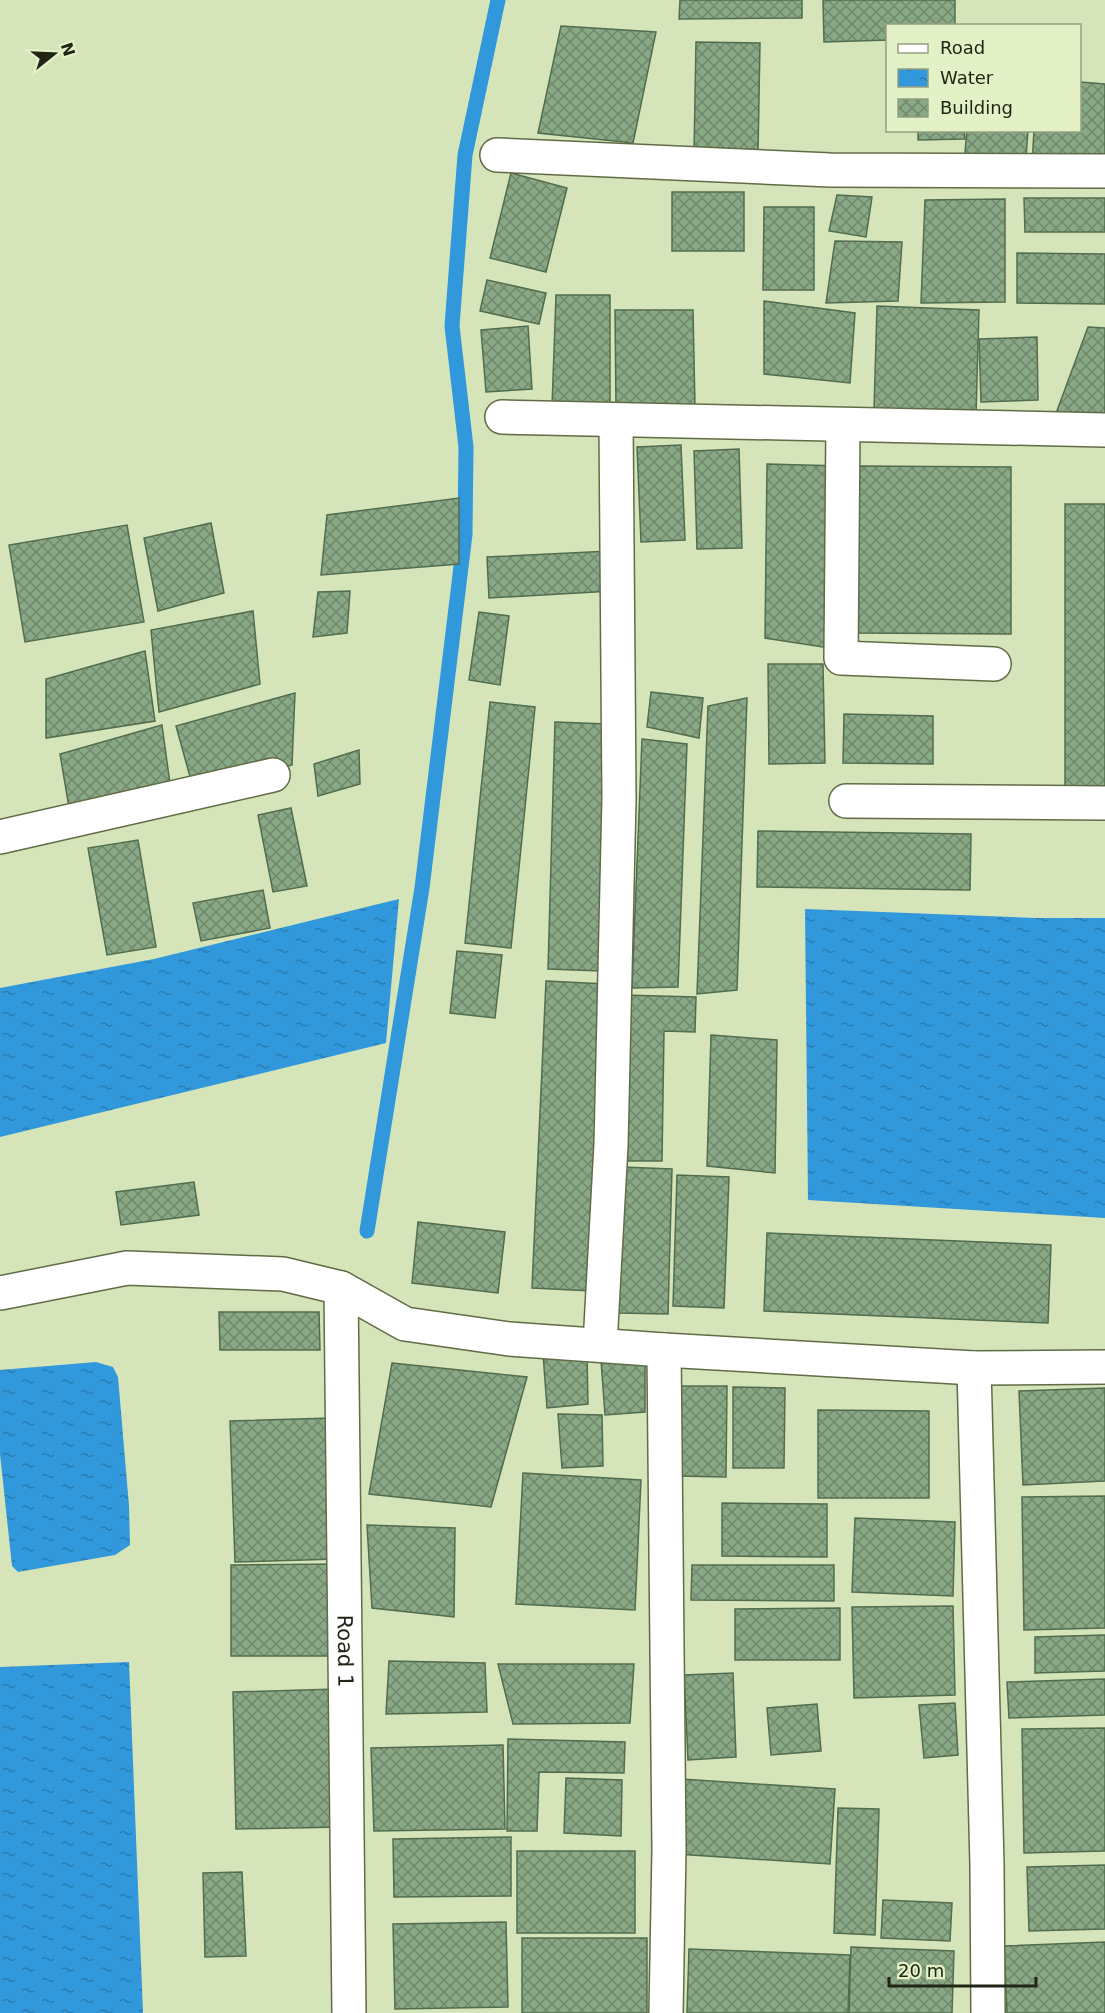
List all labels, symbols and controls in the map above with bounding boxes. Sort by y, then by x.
north arrow [24,24,84,84]
legend [886,24,1081,132]
text: Road [940,37,985,58]
text: N [57,40,79,59]
text: Water [940,67,994,88]
text: Building [940,97,1013,118]
street label: Road 1 [333,1614,357,1688]
scale bar [889,1950,1036,1988]
text: 20 m [898,1960,944,1981]

